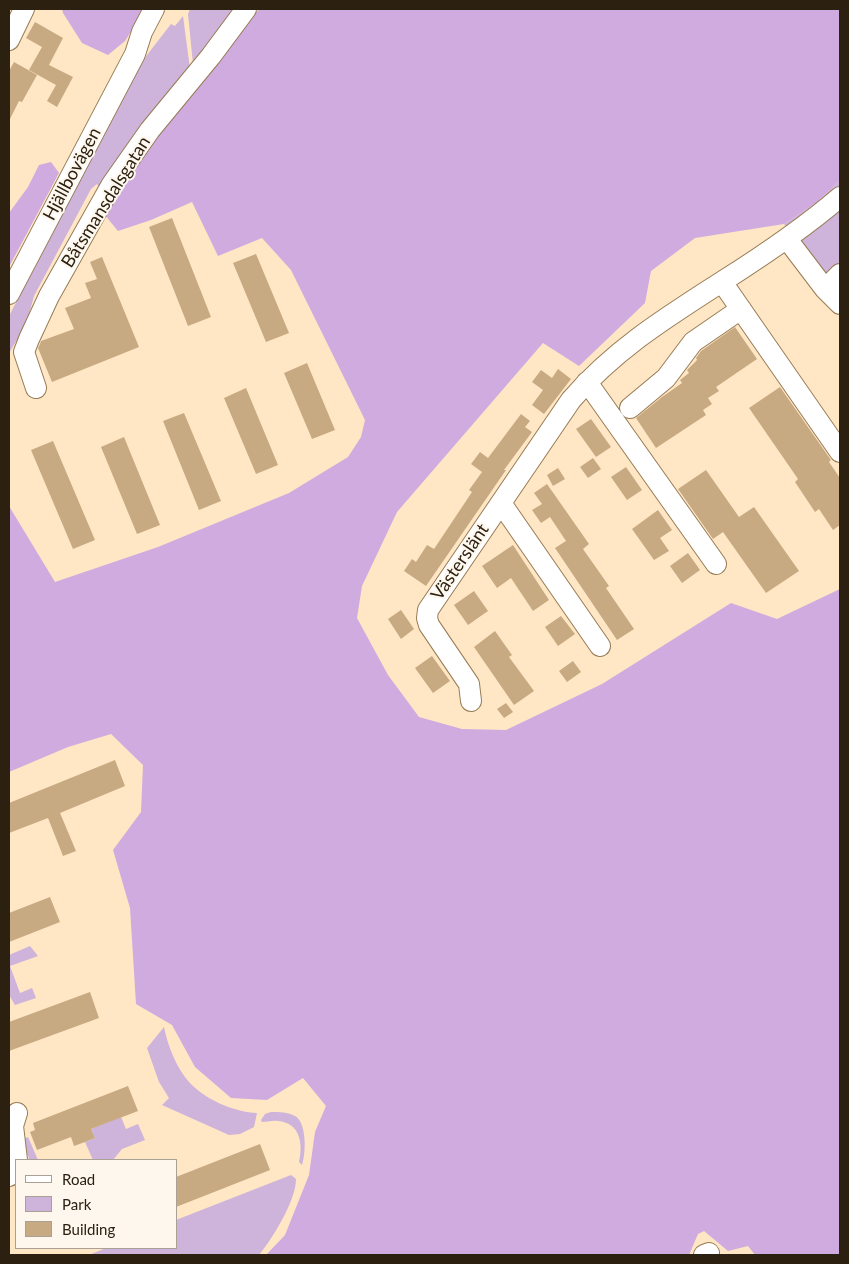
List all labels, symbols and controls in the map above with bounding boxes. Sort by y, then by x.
street label: Hjällbovägen [38,124,106,224]
street label: Båtsmansdalsgatan [57,132,155,272]
street label: Västerslänt [427,520,493,604]
legend [15,1159,178,1249]
text: Road [62,1170,95,1188]
text: Park [62,1195,91,1213]
text: Building [62,1220,115,1238]

